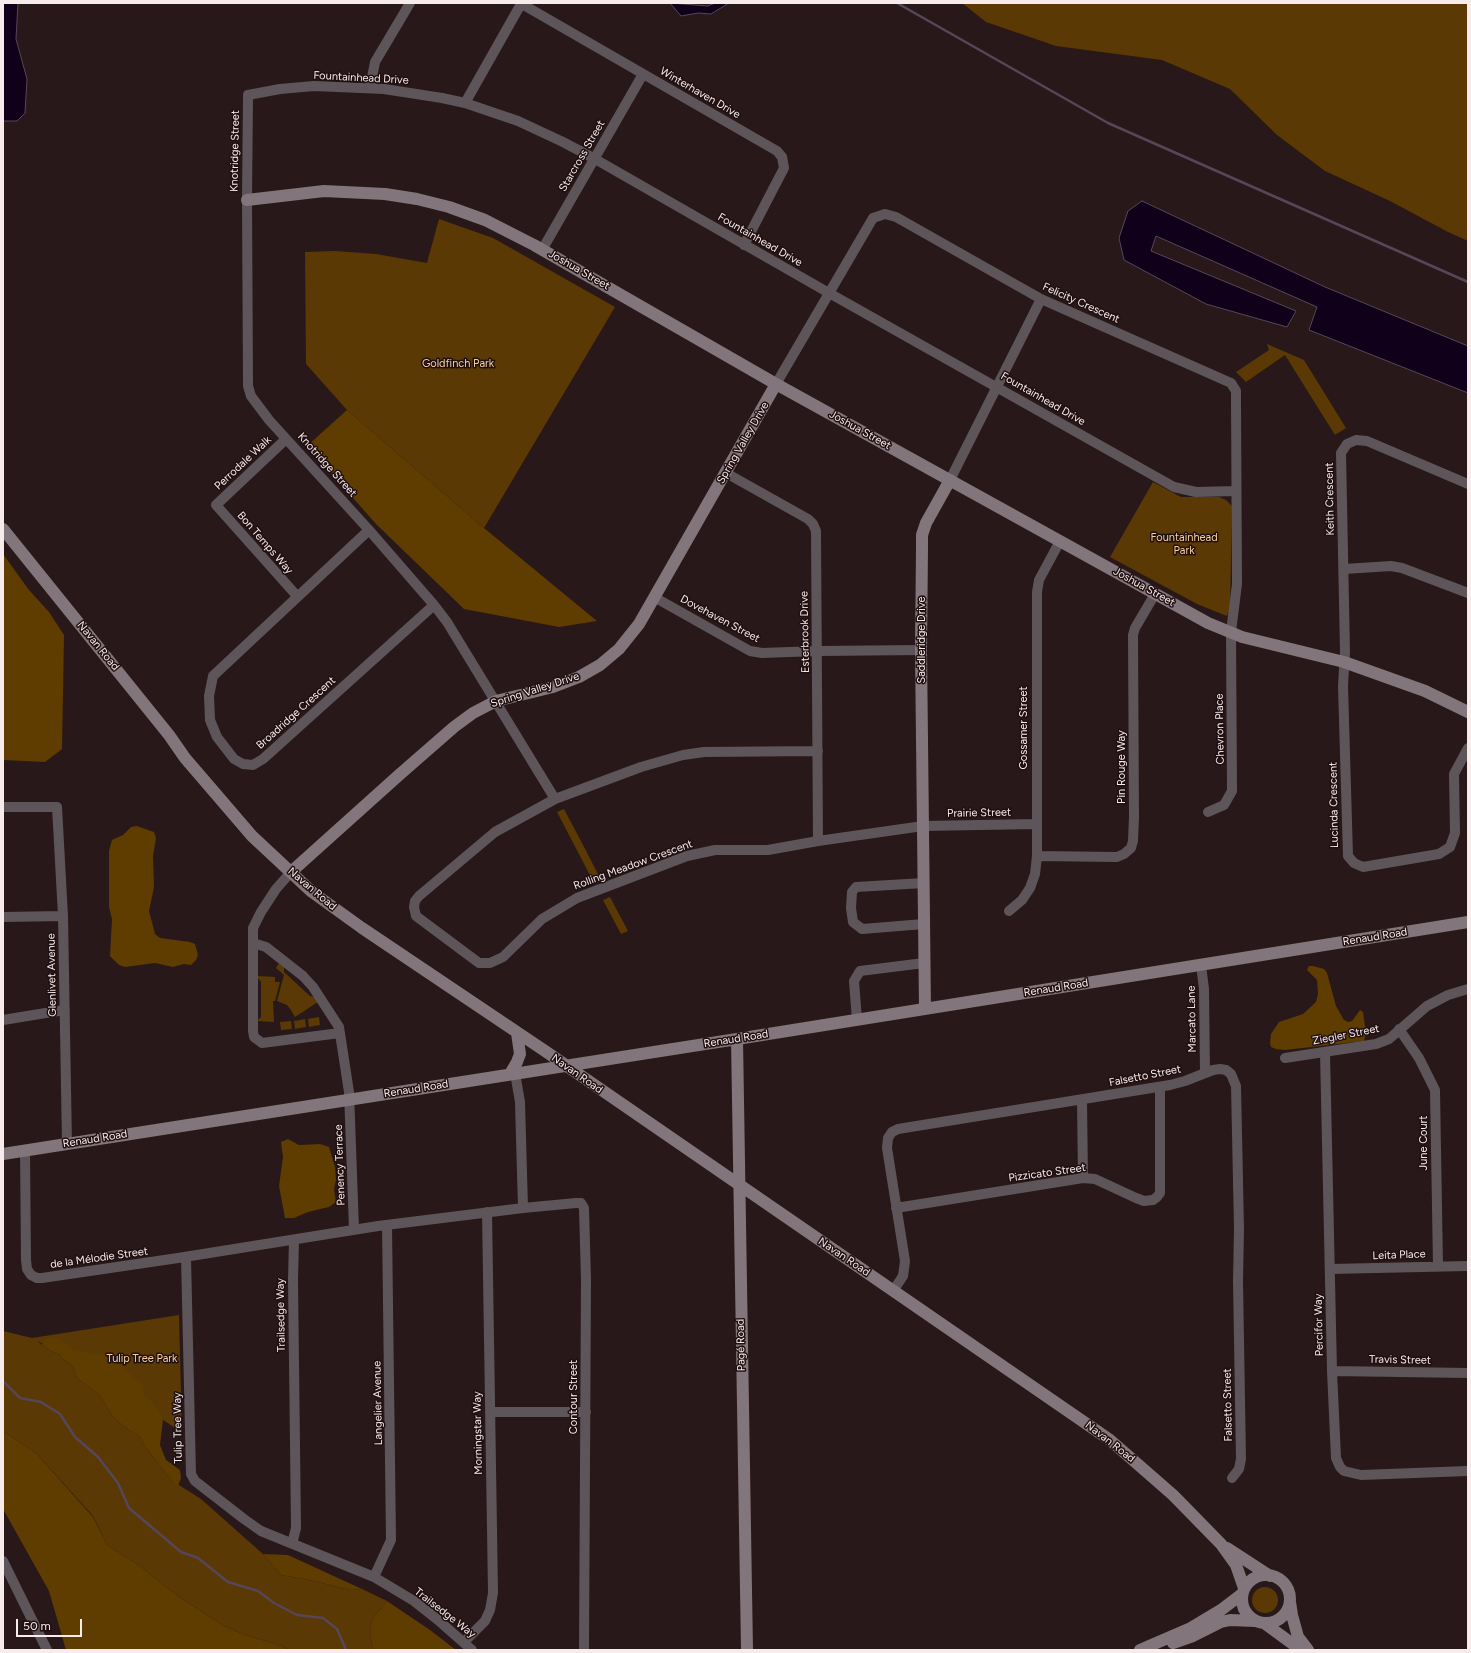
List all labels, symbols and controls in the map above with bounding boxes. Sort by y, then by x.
street label: Winterhaven Drive [657,65,743,121]
street label: Fountainhead Drive [313,69,409,87]
street label: Knotridge Street [228,110,242,192]
street label: Starcross Street [556,118,608,194]
street label: Fountainhead Drive [715,210,805,270]
street label: Joshua Street [546,247,612,293]
street label: Felicity Crescent [1040,280,1122,326]
park label: Goldfinch Park [422,357,494,371]
street label: Fountainhead Drive [998,369,1088,429]
street label: Spring Valley Drive [714,400,772,486]
street label: Joshua Street [827,408,893,452]
street label: Knotridge Street [295,430,359,500]
street label: Perrodale Walk [212,433,274,493]
street label: Keith Crescent [1323,462,1337,536]
street label: Bon Temps Way [234,509,296,577]
park label: Fountainhead Park [1150,531,1218,557]
street label: Joshua Street [1111,565,1177,609]
street label: Esterbrook Drive [798,591,812,673]
street label: Dovehaven Street [678,592,762,646]
street label: Saddleridge Drive [915,596,929,684]
street label: Navan Road [74,619,122,673]
street label: Spring Valley Drive [489,669,581,711]
street label: Broadridge Crescent [254,674,338,752]
street label: Gossamer Street [1017,686,1031,770]
street label: Chevron Place [1213,693,1227,765]
street label: Pin Rouge Way [1115,730,1129,804]
street label: Lucinda Crescent [1327,762,1341,848]
street label: Prairie Street [947,806,1011,820]
street label: Rolling Meadow Crescent [572,837,694,893]
street label: Navan Road [285,865,339,913]
street label: Renaud Road [1342,925,1408,949]
street label: Glenlivet Avenue [45,933,59,1017]
street label: Renaud Road [1023,976,1089,1000]
street label: Marcato Lane [1185,985,1199,1053]
street label: Ziegler Street [1311,1022,1381,1048]
street label: Renaud Road [703,1027,769,1051]
street label: Navan Road [549,1052,605,1096]
street label: Falsetto Street [1108,1063,1182,1089]
street label: Renaud Road [383,1077,449,1101]
street label: June Court [1417,1116,1431,1170]
street label: Penency Terrace [332,1124,348,1206]
street label: Renaud Road [62,1127,128,1151]
street label: Pizzicato Street [1008,1161,1086,1185]
street label: Navan Road [816,1235,872,1279]
street label: de la Mélodie Street [49,1245,149,1271]
street label: Leita Place [1372,1247,1426,1263]
street label: Trailsedge Way [274,1278,288,1352]
street label: Percifor Way [1312,1294,1326,1356]
street label: Pagé Road [734,1319,748,1371]
park label: Tulip Tree Park [107,1352,177,1366]
street label: Travis Street [1369,1353,1431,1367]
street label: Contour Street [567,1360,581,1434]
street label: Langelier Avenue [371,1361,385,1445]
street label: Falsetto Street [1221,1368,1235,1442]
street label: Morningstar Way [471,1391,485,1475]
street label: Tulip Tree Way [171,1392,185,1464]
street label: Navan Road [1083,1419,1137,1465]
street label: Trailsedge Way [412,1585,478,1641]
scale bar [18,1611,84,1637]
text: 50 m [23,1619,51,1633]

